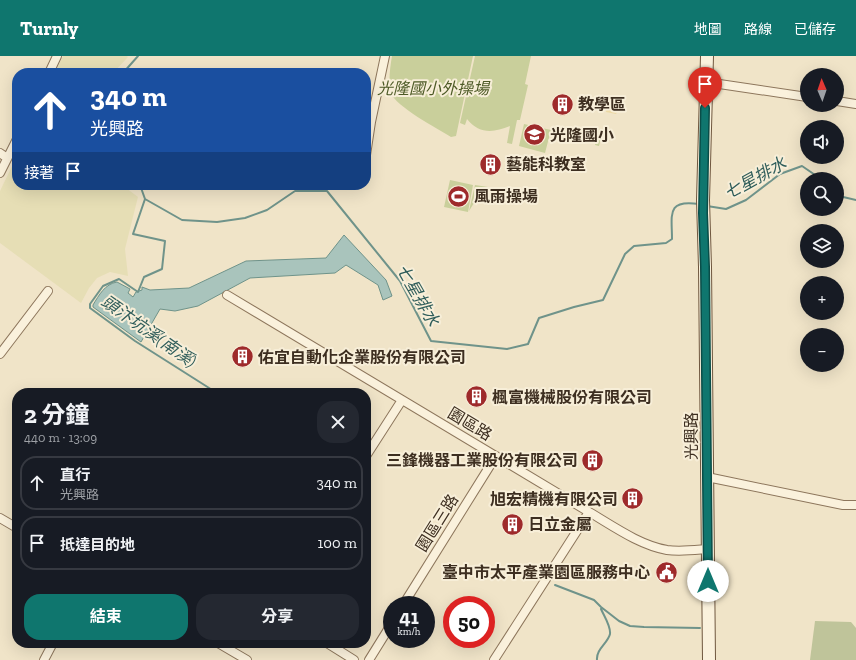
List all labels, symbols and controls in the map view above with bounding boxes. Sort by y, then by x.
text: Turnly [20,17,78,40]
text: 地圖 [694,21,722,38]
text: 路線 [744,21,772,38]
text: 已儲存 [794,21,836,38]
pin [688,67,722,108]
north arrow [800,68,844,112]
map controls [800,68,844,372]
icon: arrive [694,73,716,95]
park label: 光隆國小外操場 [377,79,491,98]
text: 340 m [90,80,167,113]
icon: ahead [24,84,76,136]
building icon: 教學區 [550,91,576,117]
place label: 教學區 [578,95,626,114]
text: 光興路 [90,118,144,140]
button: sound [800,120,844,164]
school or university icon: 光隆國小 [521,122,547,148]
place label: 光隆國小 [550,126,614,145]
building icon: 藝能科教室 [477,151,503,177]
water label: 七星排水 [720,152,790,203]
place label: 藝能科教室 [506,155,586,174]
icon: arrive [62,160,84,182]
text: 接著 [24,164,54,182]
button: search [800,172,844,216]
sports icon: 風雨操場 [446,183,472,209]
place label: 風雨操場 [474,187,538,206]
button: layers [800,224,844,268]
water label: 七星排水 [392,261,444,330]
button: + [800,276,844,320]
water label: 頭汴坑溪(南溪) [98,291,200,371]
button: − [800,328,844,372]
building icon: 佑宜自動化企業股份有限公司 [230,344,256,370]
place label: 佑宜自動化企業股份有限公司 [257,348,466,367]
building icon: 楓富機械股份有限公司 [464,384,490,410]
place label: 楓富機械股份有限公司 [492,388,652,407]
text: 2 分鐘 [24,400,89,429]
button: close [317,401,359,443]
street label: 園區路 [445,403,495,445]
street label: 光興路 [682,412,701,460]
text: 440 m · 13:09 [24,430,97,445]
building icon: 三鋒機器工業股份有限公司 [580,447,606,473]
place label: 三鋒機器工業股份有限公司 [386,451,578,470]
text: 直行 [60,466,90,484]
icon: ahead [26,472,48,494]
text: 340 m [317,474,357,492]
building icon: 旭宏精機有限公司 [620,486,646,512]
text: 光興路 [60,487,99,502]
place label: 旭宏精機有限公司 [490,490,618,509]
street label: 園區三路 [412,491,462,555]
building icon: 日立金屬 [499,511,525,537]
place label: 日立金屬 [528,515,592,534]
icon: arrive [26,532,48,554]
text: 100 m [318,534,357,552]
text: 抵達目的地 [60,536,135,554]
public building icon: 臺中市太平產業園區服務中心 [653,559,679,585]
position arrow [687,560,729,602]
place label: 臺中市太平產業園區服務中心 [442,563,650,582]
button: 結束 [24,594,188,640]
button: 分享 [196,594,359,640]
speed limit sign: 50 [443,596,495,648]
text: 41 [399,605,419,629]
text: km/h [398,626,420,638]

